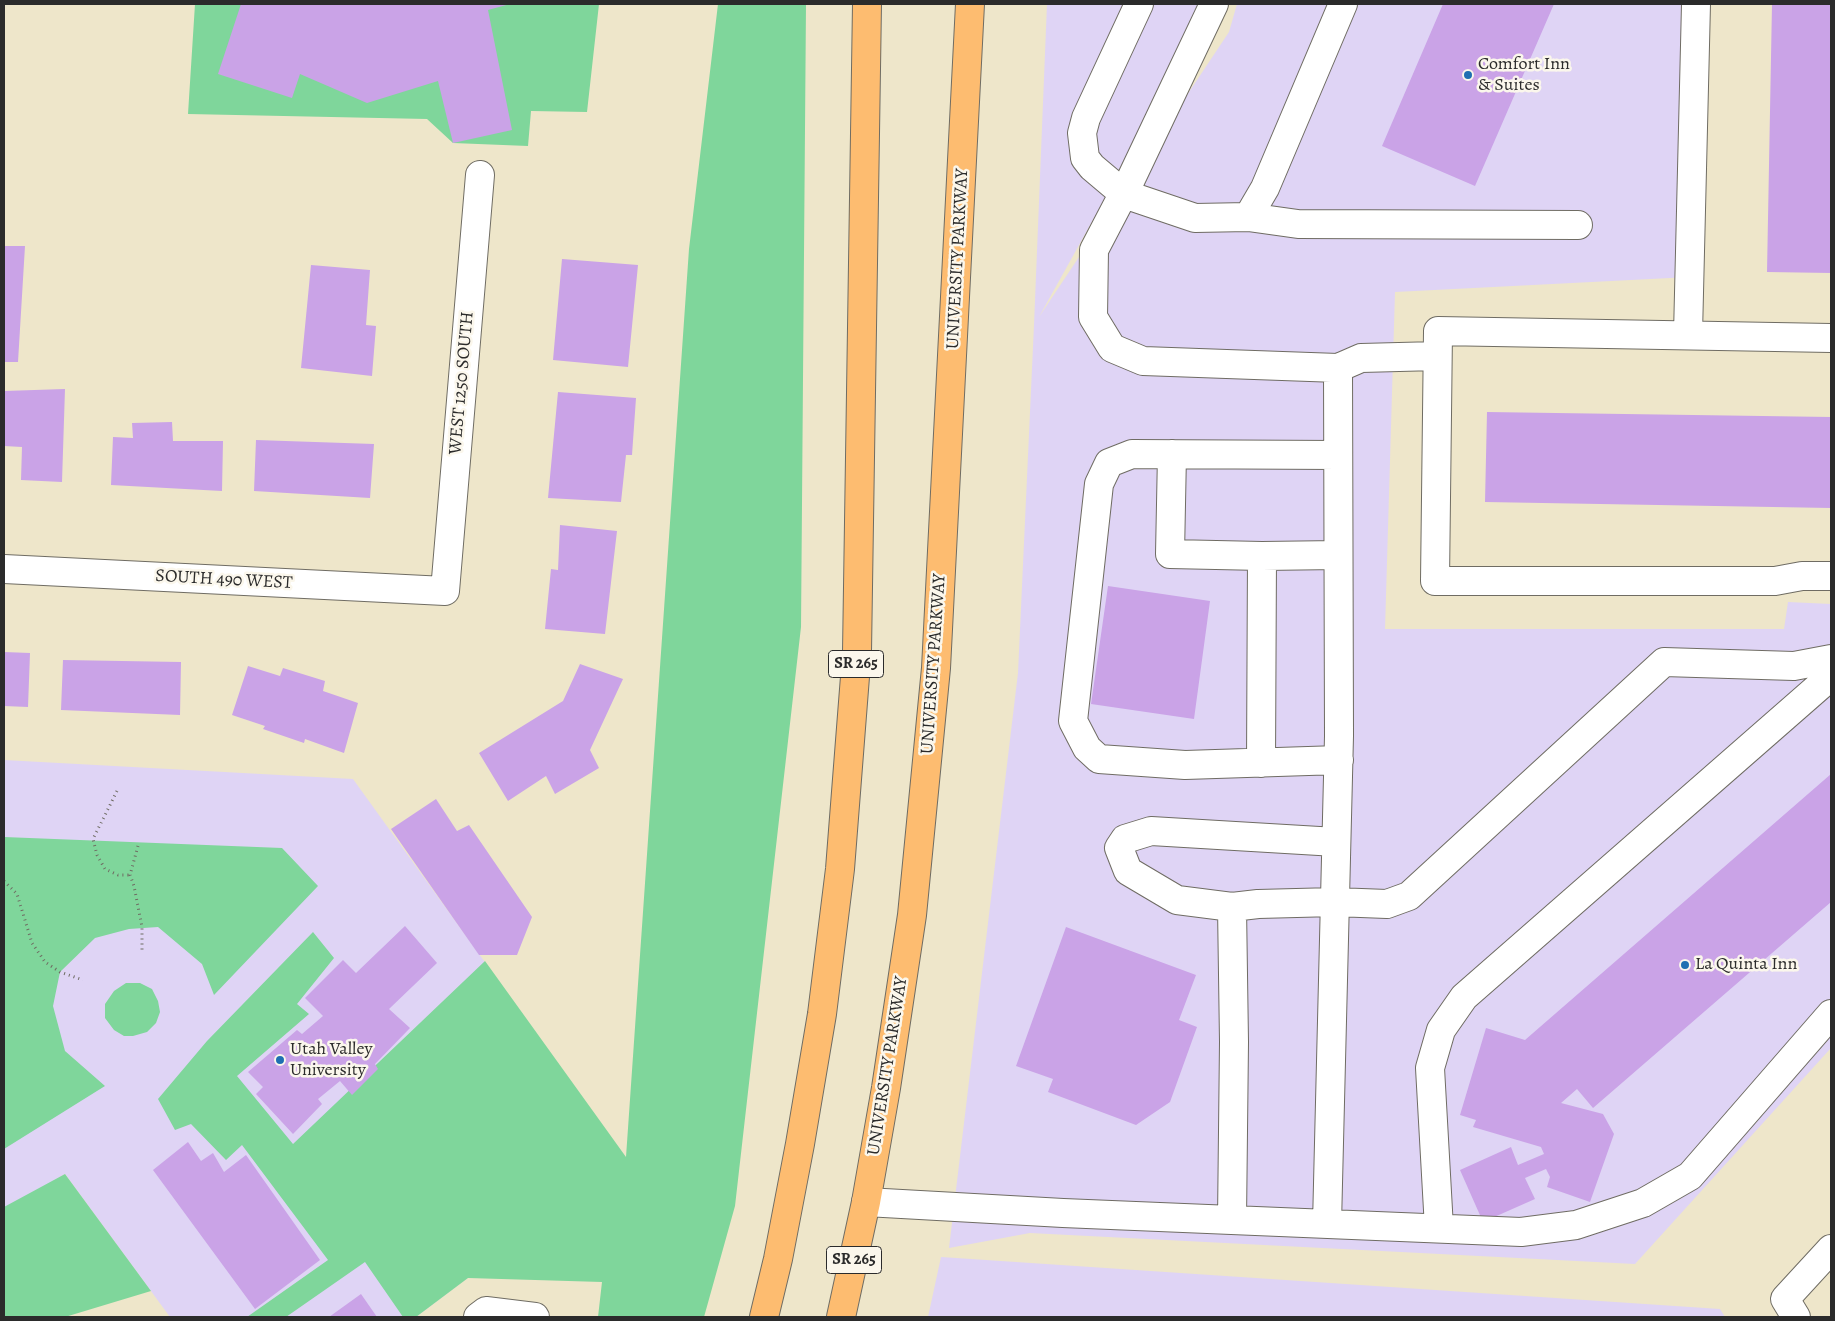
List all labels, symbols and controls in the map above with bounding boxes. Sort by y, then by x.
place label: Comfort Inn & Suites [1478,54,1570,96]
marker: Comfort Inn & Suites [1462,69,1474,81]
street label: UNIVERSITY PARKWAY [942,168,974,350]
street label: WEST 1250 SOUTH [445,311,479,455]
street label: SOUTH 490 WEST [155,566,293,594]
street label: UNIVERSITY PARKWAY [917,573,951,755]
road number: SR 265 [828,651,884,678]
place label: La Quinta Inn [1695,954,1797,976]
marker: La Quinta Inn [1679,959,1691,971]
street label: UNIVERSITY PARKWAY [863,975,913,1157]
place label: Utah Valley University [290,1039,373,1082]
marker: Utah Valley University [274,1054,286,1066]
road number: SR 265 [826,1246,882,1274]

